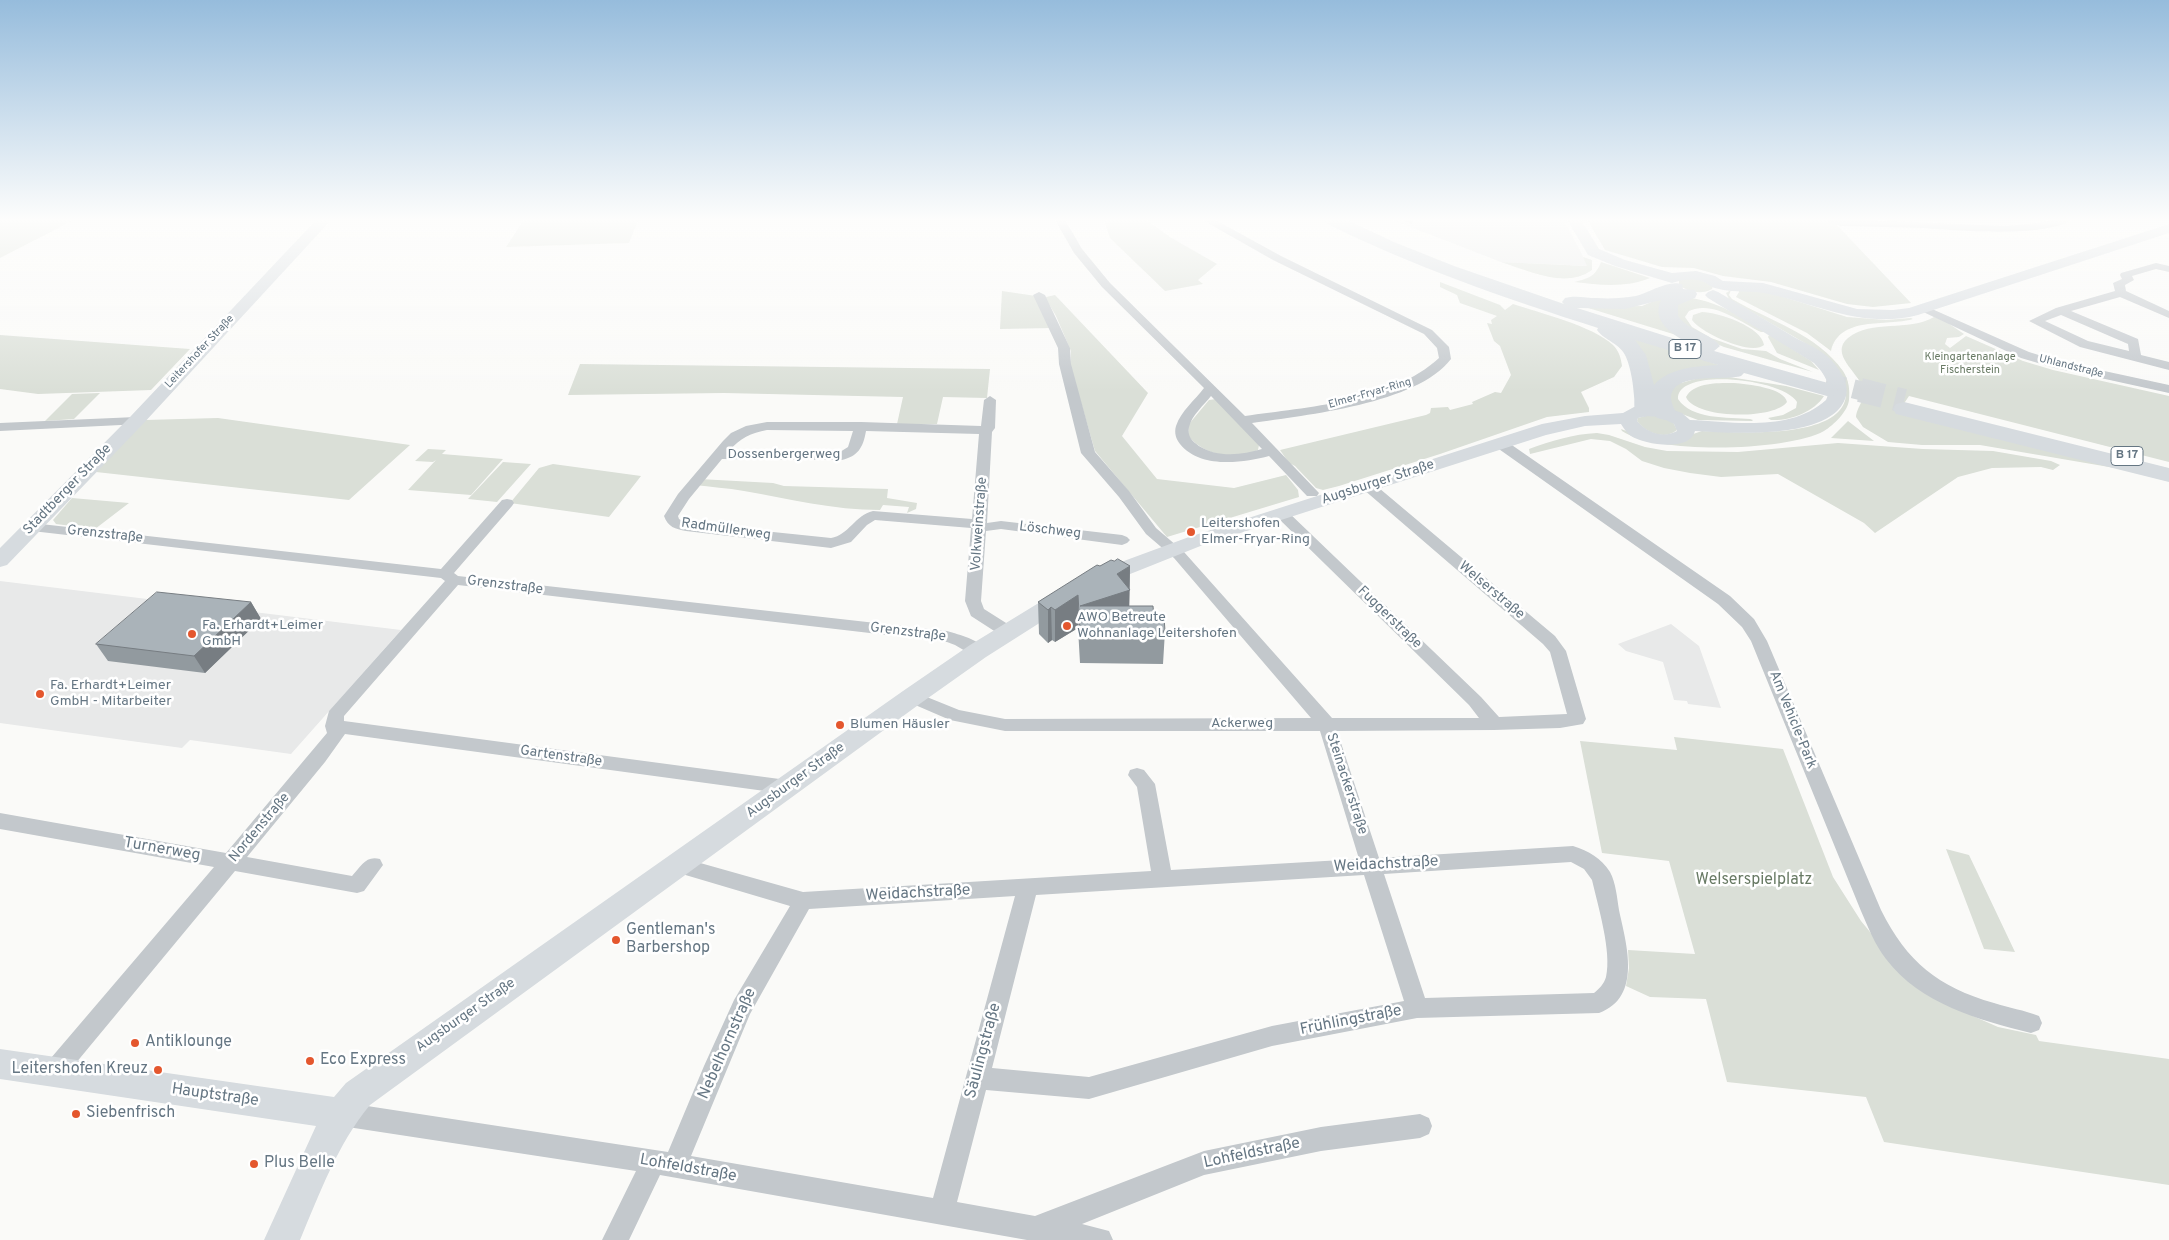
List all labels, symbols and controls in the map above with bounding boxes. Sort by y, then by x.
street label: Leitershofer Straße [163,313,237,391]
road number: B 17 [1669,339,1701,358]
park label: Kleingartenanlage Fischerstein [1924,351,2016,377]
street label: Uhlandstraße [2038,353,2104,381]
street label: Elmer-Fryar-Ring [1327,376,1413,412]
street label: Stadtberger Straße [20,441,116,539]
road number: B 17 [2111,446,2143,466]
street label: Dossenbergerweg [728,447,840,463]
street label: Augsburger Straße [1319,457,1437,509]
street label: Volkweinstraße [968,476,992,572]
street label: Radmüllerweg [680,515,772,545]
place label: Leitershofen Elmer-Fryar-Ring [1201,516,1310,548]
street label: Löschweg [1018,519,1082,543]
street label: Grenzstraße [66,523,144,547]
marker: Leitershofen Elmer-Fryar-Ring [1185,526,1197,538]
street label: Welserstraße [1455,559,1527,623]
street label: Grenzstraße [466,573,544,599]
street label: Fuggerstraße [1353,583,1425,653]
place label: AWO Betreute Wohnanlage Leitershofen [1077,610,1237,642]
place label: Fa. Erhardt+Leimer GmbH [202,618,323,650]
street label: Grenzstraße [869,620,947,646]
marker: AWO Betreute Wohnanlage Leitershofen [1061,620,1073,632]
marker: Fa. Erhardt+Leimer GmbH [186,628,198,640]
street label: Am Vehicle-Park [1765,669,1819,771]
place label: Fa. Erhardt+Leimer GmbH - Mitarbeiter [50,678,172,710]
marker: Fa. Erhardt+Leimer GmbH - Mitarbeiter [34,688,46,700]
street label: Ackerweg [1211,716,1273,732]
place label: Blumen Häusler [850,717,950,733]
marker: Blumen Häusler [834,719,846,731]
street label: Steinackerstraße [1322,731,1370,837]
street label: Augsburger Straße [743,740,849,822]
street label: Gartenstraße [519,743,603,771]
street label: Nordenstraße [226,790,294,866]
street label: Turnerweg [122,834,202,866]
street label: Weidachstraße [1333,853,1439,877]
park label: Welserspielplatz [1696,871,1812,891]
street label: Weidachstraße [865,882,971,906]
place label: Gentleman's Barbershop [626,921,715,959]
marker: Gentleman's Barbershop [610,934,622,946]
street label: Augsburger Straße [413,975,519,1057]
street label: Nebelhornstraße [695,985,761,1103]
street label: Säulingstraße [962,1001,1006,1101]
street label: Frühlingstraße [1299,1002,1403,1040]
place label: Antiklounge [145,1033,232,1053]
marker: Antiklounge [129,1037,141,1049]
place label: Eco Express [320,1051,406,1071]
marker: Eco Express [304,1055,316,1067]
place label: Leitershofen Kreuz [12,1060,148,1080]
marker: Leitershofen Kreuz [152,1064,164,1076]
street label: Hauptstraße [170,1080,260,1112]
place label: Siebenfrisch [86,1104,175,1124]
marker: Siebenfrisch [70,1108,82,1120]
street label: Lohfeldstraße [1202,1134,1302,1174]
street label: Lohfeldstraße [638,1151,738,1187]
place label: Plus Belle [264,1154,335,1174]
marker: Plus Belle [248,1158,260,1170]

